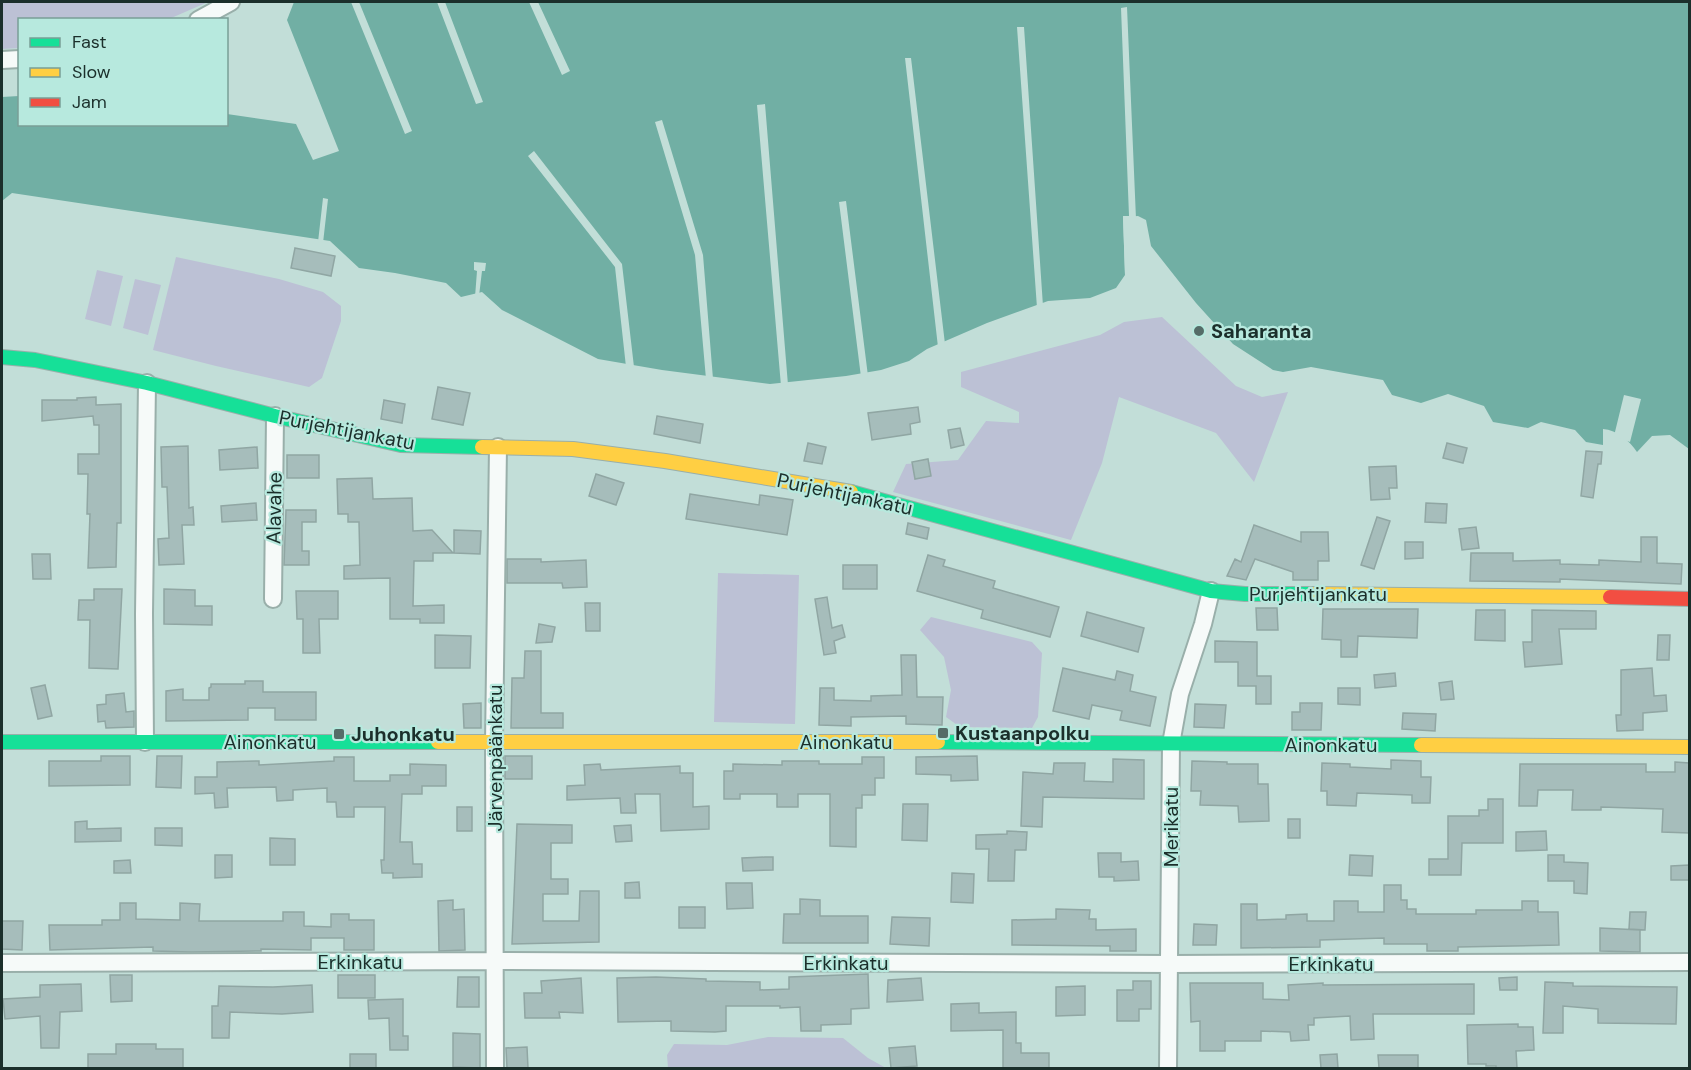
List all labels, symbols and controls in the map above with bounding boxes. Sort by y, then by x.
legend [18,18,228,126]
text: Fast [72,30,107,54]
text: Slow [72,60,111,84]
text: Jam [72,90,107,114]
place label: Saharanta [1211,318,1312,344]
marker: Saharanta [1192,324,1206,338]
street label: Purjehtijankatu [277,404,417,456]
street label: Purjehtijankatu [775,467,915,521]
street label: Alavahe [260,472,288,544]
street label: Purjehtijankatu [1249,581,1387,607]
street label: Järvenpäänkatu [482,685,508,831]
place label: Kustaanpolku [955,720,1090,746]
place label: Juhonkatu [351,721,455,747]
marker: Kustaanpolku [936,726,950,740]
marker: Juhonkatu [332,727,346,741]
street label: Ainonkatu [224,729,316,755]
street label: Ainonkatu [800,729,892,755]
street label: Ainonkatu [1285,732,1377,758]
street label: Merikatu [1158,787,1184,867]
street label: Erkinkatu [318,949,402,975]
street label: Erkinkatu [804,950,888,976]
street label: Erkinkatu [1289,951,1373,977]

